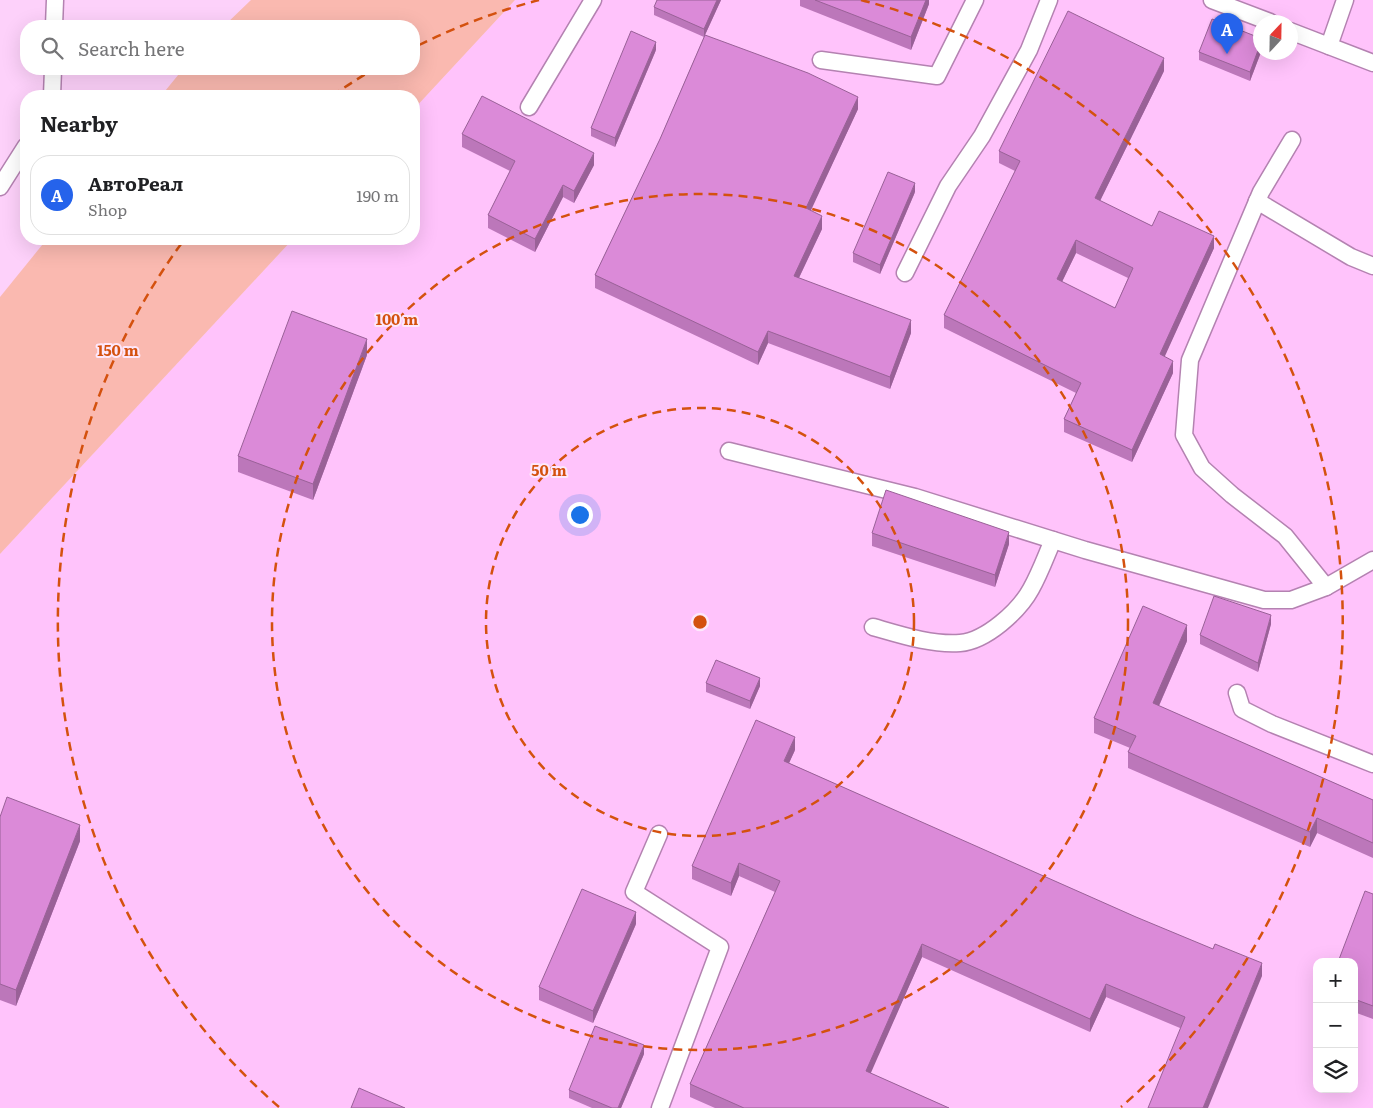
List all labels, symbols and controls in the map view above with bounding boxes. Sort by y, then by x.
pin: A [1211,13,1243,54]
north arrow [1253,15,1298,60]
search box [20,20,420,75]
icon: search [38,34,66,62]
text: Search here [78,34,185,62]
text: Nearby [40,107,118,138]
text: АвтоРеал [88,169,183,197]
text: A [51,183,63,207]
text: 190 m [356,183,399,207]
text: Shop [88,197,127,221]
text: 100 m [376,307,418,330]
text: 150 m [97,338,139,361]
text: 50 m [531,458,567,481]
your location [567,502,593,528]
centre of rings [691,613,709,631]
map controls [1313,958,1358,1093]
button: + [1313,958,1358,1003]
button: − [1313,1003,1358,1048]
button: layers [1313,1048,1358,1093]

